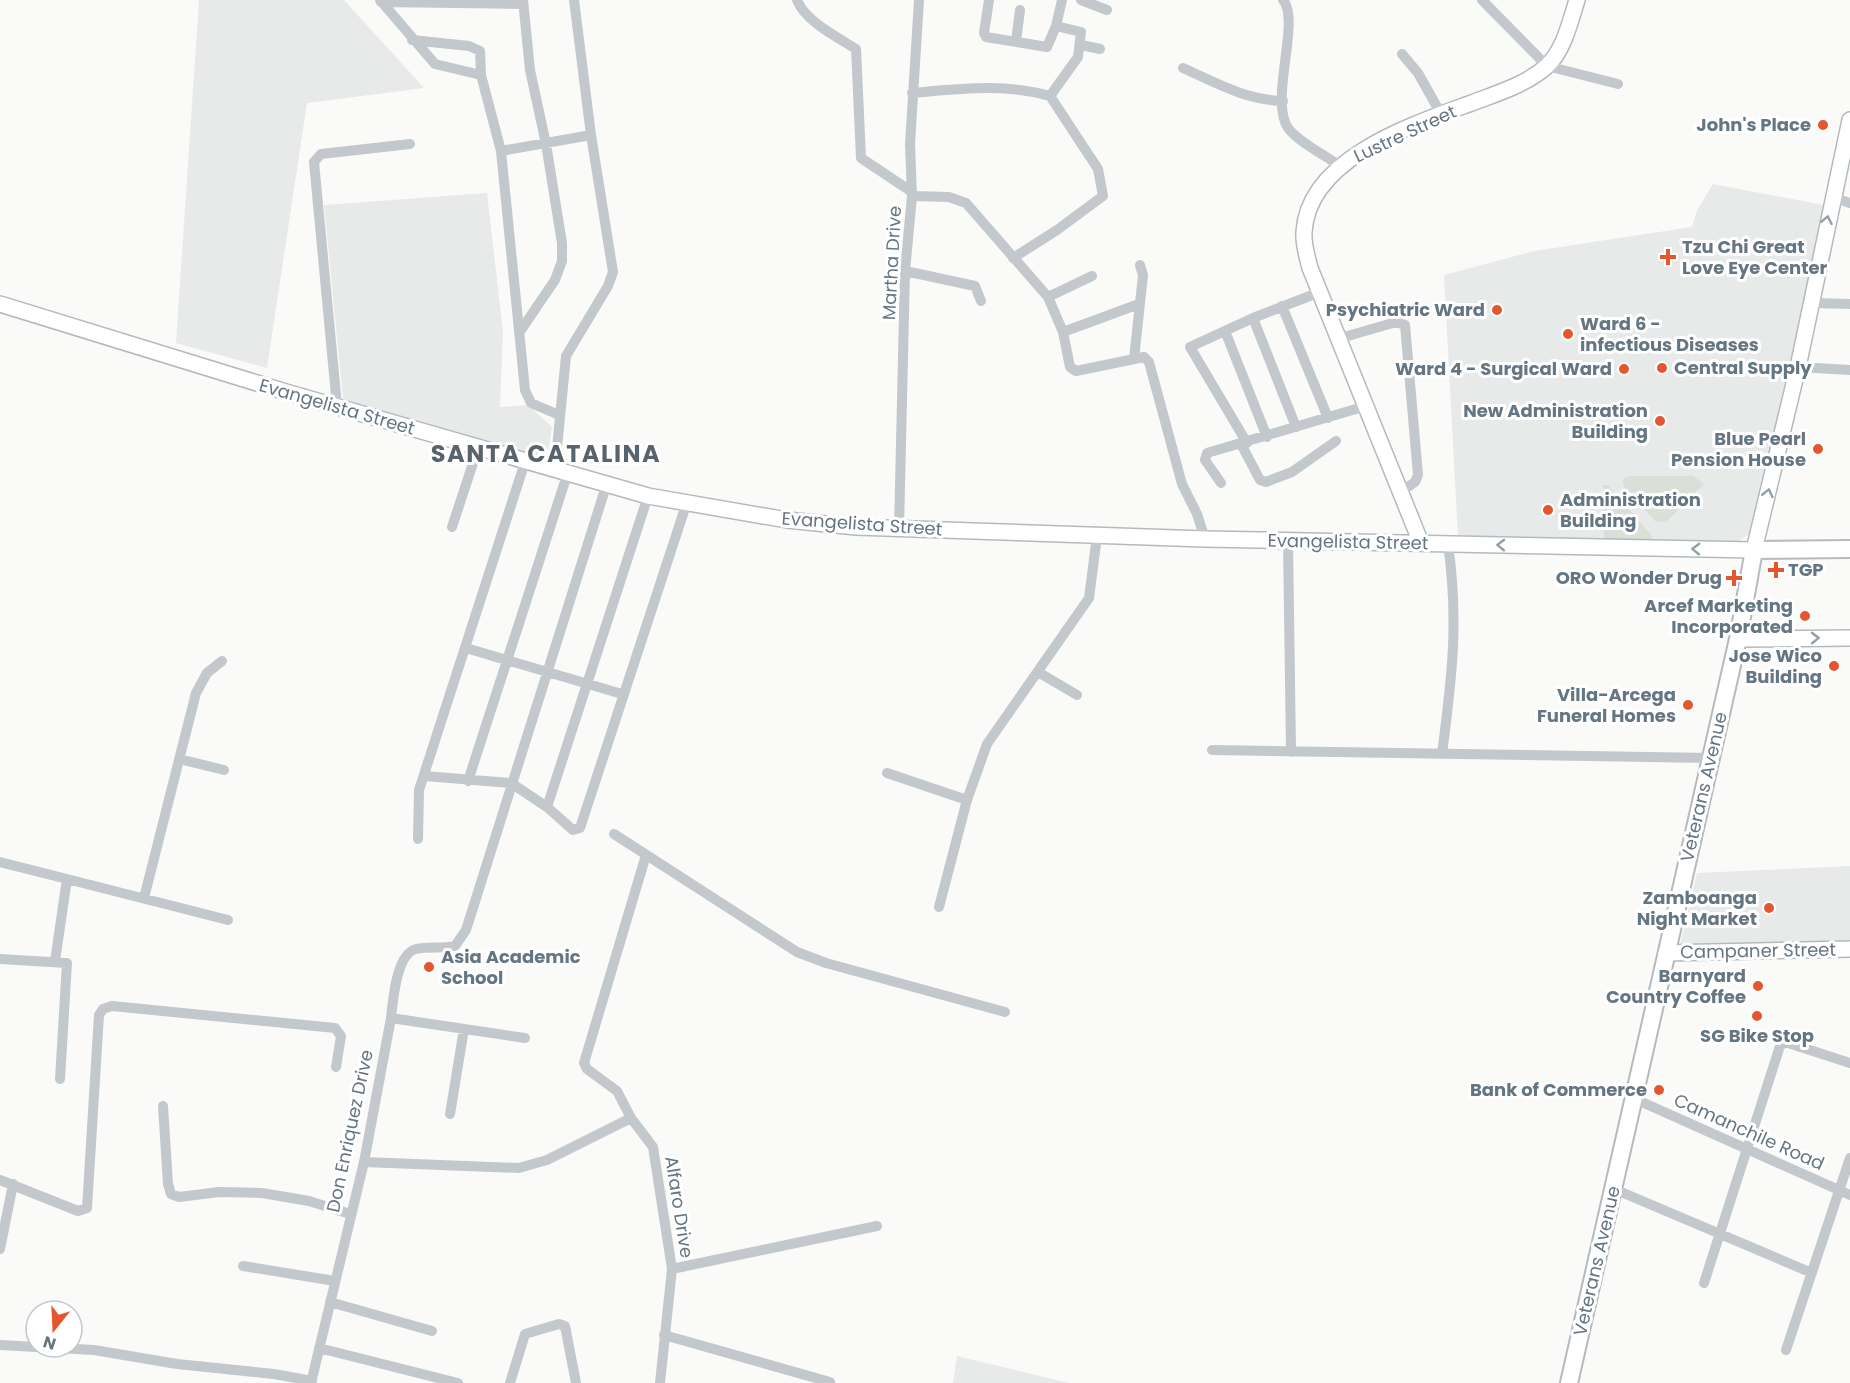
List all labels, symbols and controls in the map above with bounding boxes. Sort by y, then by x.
street label: Lustre Street [1349,99,1460,168]
place label: John's Place [1696,112,1811,137]
marker: John's Place [1816,118,1830,132]
street label: Martha Drive [876,205,907,321]
one-way arrow [1820,216,1833,226]
place label: Tzu Chi Great Love Eye Center [1682,234,1828,280]
marker: Tzu Chi Great Love Eye Center [1659,248,1677,266]
place label: Psychiatric Ward [1326,297,1485,322]
marker: Psychiatric Ward [1490,303,1504,317]
place label: Ward 6 - infectious Diseases [1580,311,1759,357]
marker: Ward 6 - infectious Diseases [1561,327,1575,341]
place label: Central Supply [1674,355,1812,380]
place label: Ward 4 - Surgical Ward [1395,356,1612,381]
marker: Central Supply [1655,361,1669,375]
marker: Ward 4 - Surgical Ward [1617,362,1631,376]
street label: Evangelista Street [256,372,418,441]
place label: New Administration Building [1463,398,1648,444]
marker: New Administration Building [1653,414,1667,428]
place label: Blue Pearl Pension House [1671,426,1806,472]
district label: SANTA CATALINA [431,437,661,470]
marker: Blue Pearl Pension House [1811,442,1825,456]
place label: Administration Building [1560,487,1701,533]
one-way arrow [1760,488,1773,498]
marker: Administration Building [1541,503,1555,517]
street label: Evangelista Street [781,505,943,542]
street label: Evangelista Street [1267,528,1429,555]
one-way arrow [1496,539,1505,551]
one-way arrow [1691,543,1700,555]
place label: TGP [1788,557,1824,582]
marker: TGP [1769,563,1783,577]
place label: ORO Wonder Drug [1556,565,1722,590]
marker: ORO Wonder Drug [1727,571,1741,585]
place label: Arcef Marketing Incorporated [1644,593,1793,639]
marker: Arcef Marketing Incorporated [1798,609,1812,623]
one-way arrow [1811,632,1820,644]
place label: Jose Wico Building [1729,643,1822,689]
marker: Jose Wico Building [1827,659,1841,673]
place label: Villa-Arcega Funeral Homes [1537,682,1676,728]
marker: Villa-Arcega Funeral Homes [1681,698,1695,712]
street label: Veterans Avenue [1674,709,1733,864]
place label: Zamboanga Night Market [1637,885,1757,931]
marker: Zamboanga Night Market [1762,901,1776,915]
street label: Campaner Street [1680,937,1836,964]
place label: Asia Academic School [441,944,581,990]
marker: Asia Academic School [422,960,436,974]
place label: Barnyard Country Coffee [1606,963,1746,1009]
marker: Barnyard Country Coffee [1751,979,1765,993]
marker: SG Bike Stop [1750,1009,1764,1023]
place label: SG Bike Stop [1700,1023,1814,1048]
street label: Don Enriquez Drive [320,1047,379,1214]
place label: Bank of Commerce [1470,1077,1647,1102]
marker: Bank of Commerce [1652,1083,1666,1097]
street label: Camanchile Road [1670,1087,1828,1176]
street label: Alfaro Drive [659,1154,700,1260]
street label: Veterans Avenue [1567,1183,1626,1338]
north arrow [24,1299,84,1359]
text: N [40,1330,59,1356]

